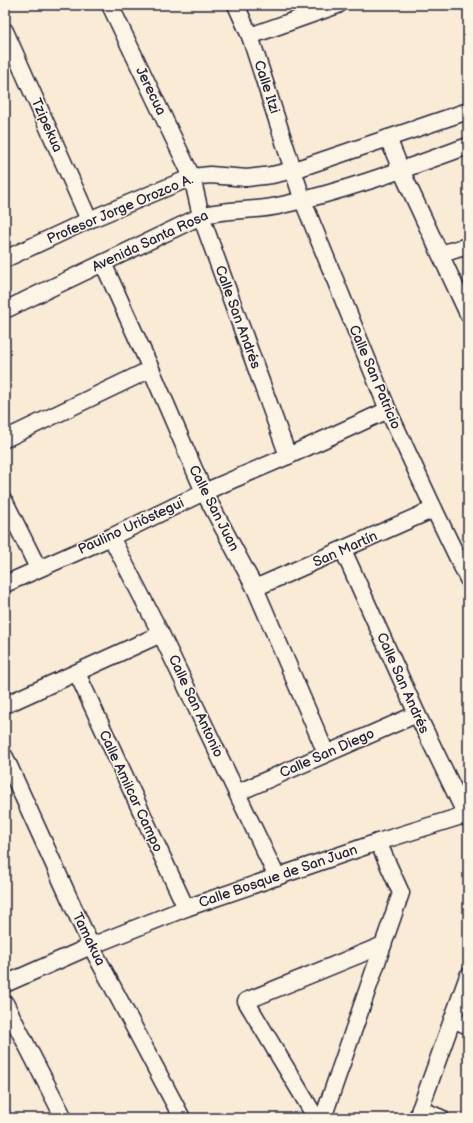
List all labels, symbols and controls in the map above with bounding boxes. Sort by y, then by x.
street label: Calle Itzi [250,58,284,116]
street label: Jerecua [132,64,170,118]
street label: Tzipekua [28,95,66,155]
street label: Profesor Jorge Orozco A. [45,170,196,247]
street label: Avenida Santa Rosa [89,207,211,275]
street label: Calle San Andrés [211,263,265,371]
street label: Calle San Patricio [345,322,405,432]
street label: Calle San Juan [185,462,243,554]
street label: Paulino Urióstegui [75,494,187,558]
street label: San Martín [310,527,380,571]
street label: Calle San Andrés [373,630,433,736]
street label: Calle San Antonio [165,652,227,760]
street label: Calle San Diego [277,725,377,781]
street label: Calle Amilcar Campo [95,727,167,855]
street label: Calle Bosque de San Juan [196,841,360,911]
street label: Tamakua [69,910,109,968]

